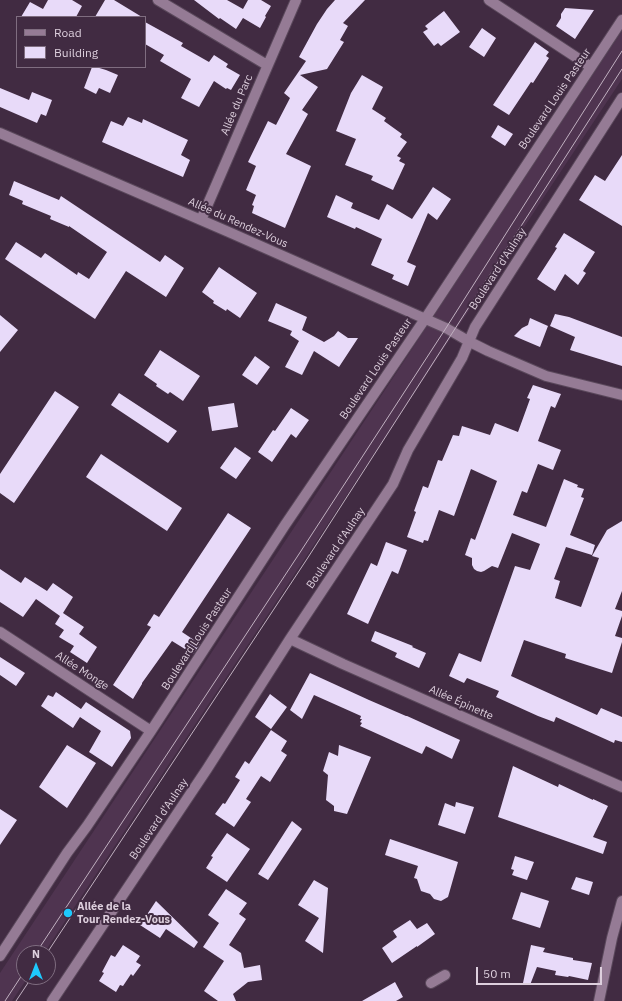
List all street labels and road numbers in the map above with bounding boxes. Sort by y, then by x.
street label: Boulevard Louis Pasteur [516,46,594,152]
street label: Allée du Parc [218,73,256,137]
street label: Allée du Rendez-Vous [186,195,290,251]
street label: Boulevard d'Aulnay [467,226,529,312]
street label: Boulevard Louis Pasteur [337,316,415,422]
street label: Boulevard d'Aulnay [304,505,368,591]
street label: Boulevard Louis Pasteur [159,585,235,693]
street label: Allée Monge [53,649,111,693]
street label: Allée Épinette [427,683,495,723]
street label: Boulevard d'Aulnay [127,776,191,862]

